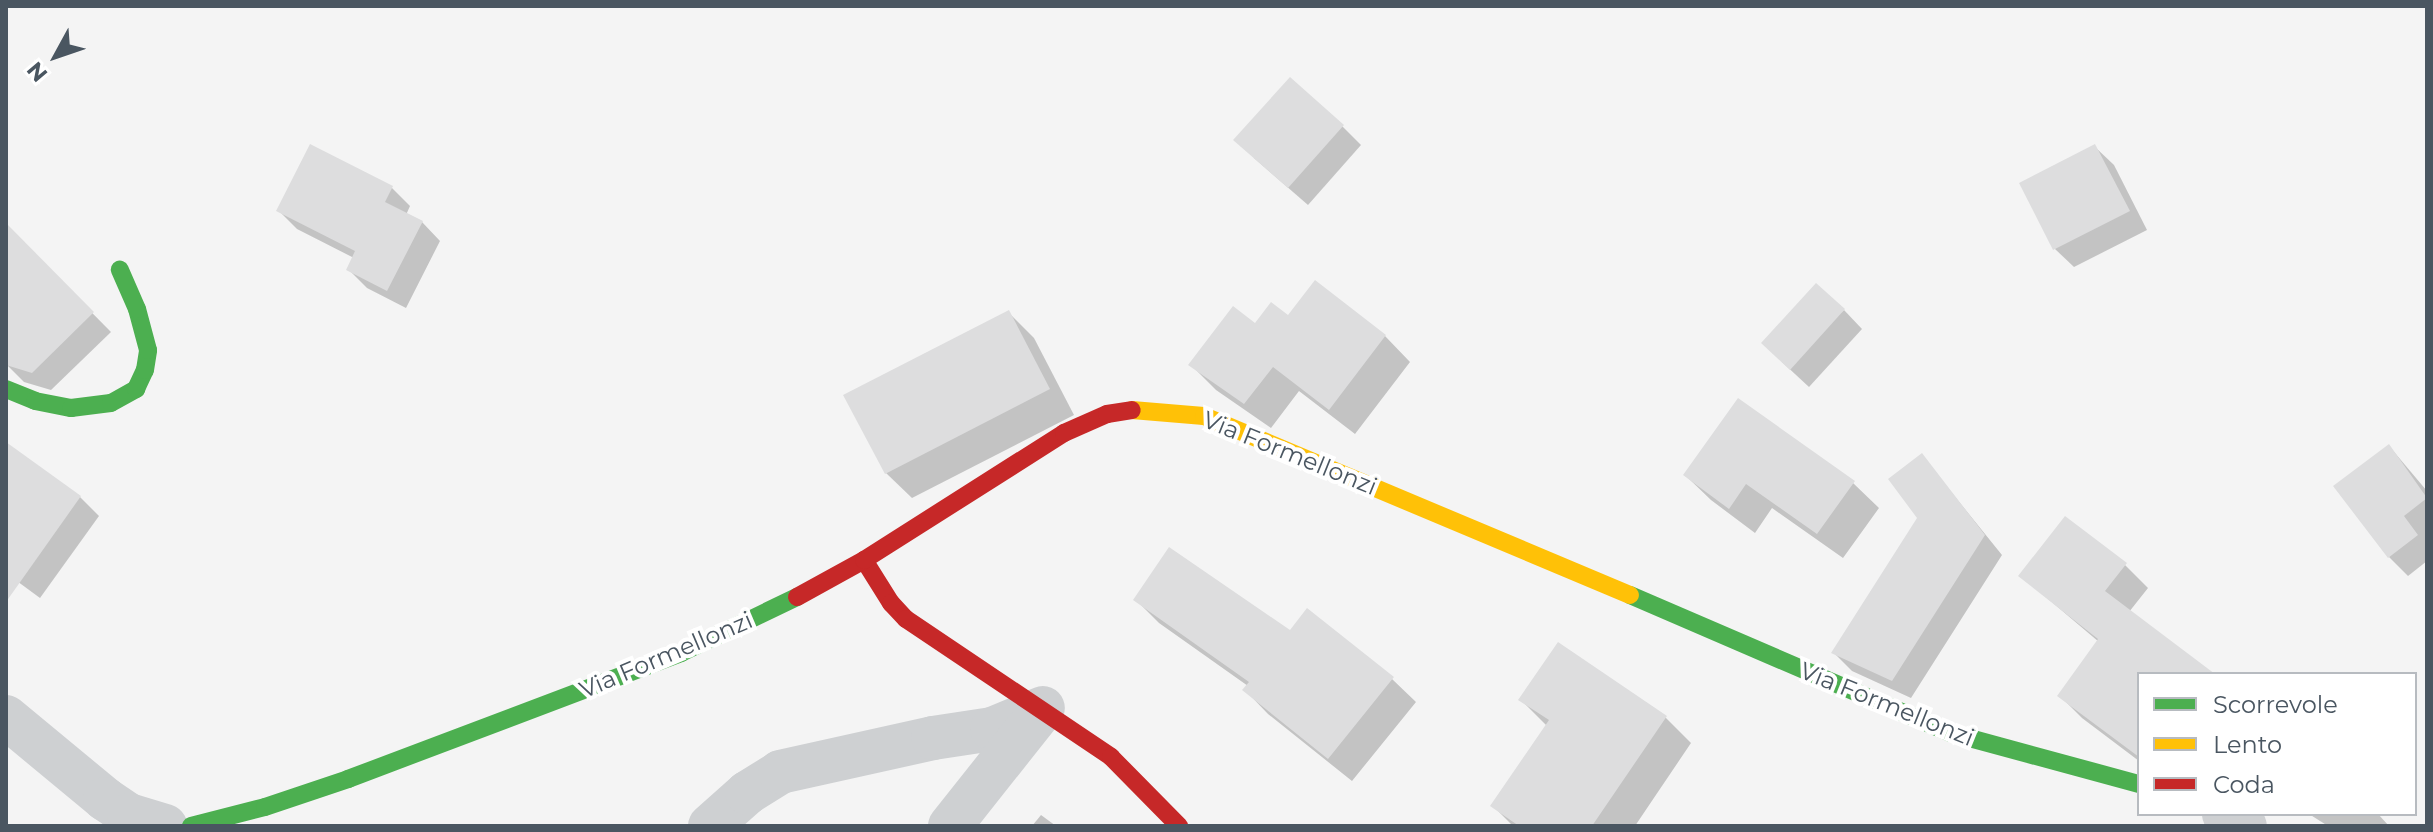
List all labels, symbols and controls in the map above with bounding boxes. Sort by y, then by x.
north arrow [16,16,96,96]
text: N [21,56,53,87]
street label: Via Formellonzi [1199,405,1381,501]
street label: Via Formellonzi [575,606,757,704]
street label: Via Formellonzi [1796,656,1978,752]
legend [2137,672,2417,816]
text: Scorrevole [2213,690,2338,719]
text: Lento [2213,730,2282,759]
text: Coda [2213,770,2275,799]

